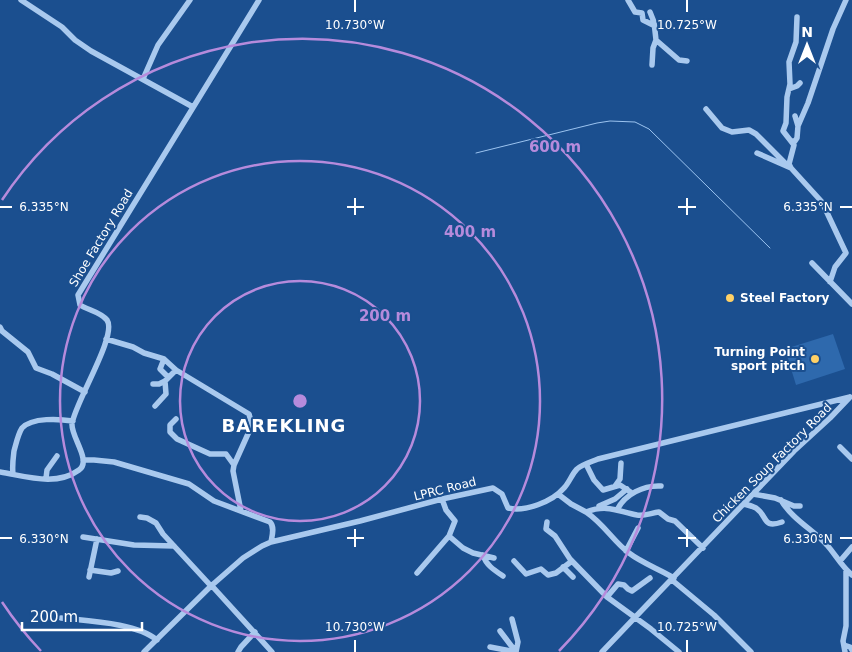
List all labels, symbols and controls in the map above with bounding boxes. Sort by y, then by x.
text: 10.730°W [325,18,385,32]
text: 10.725°W [657,18,717,32]
north arrow [782,20,832,70]
text: N [801,24,813,40]
text: 600 m [529,138,581,156]
street label: Shoe Factory Road [66,187,136,289]
text: 6.335°N [19,200,69,214]
text: 6.335°N [783,200,833,214]
text: 400 m [444,223,496,241]
place label: Steel Factory [740,291,830,305]
marker: Steel Factory [724,292,736,304]
text: 200 m [359,307,411,325]
place label: Turning Point sport pitch [714,345,805,373]
marker: Turning Point sport pitch [809,353,821,365]
centre of rings [291,392,309,410]
street label: Chicken Soup Factory Road [709,400,835,526]
district label: BAREKLING [222,415,346,436]
street label: LPRC Road [412,474,478,504]
text: 6.330°N [19,532,69,546]
text: 6.330°N [783,532,833,546]
scale bar [22,600,142,632]
text: 200 m [30,608,78,626]
text: 10.730°W [325,620,385,634]
text: 10.725°W [657,620,717,634]

